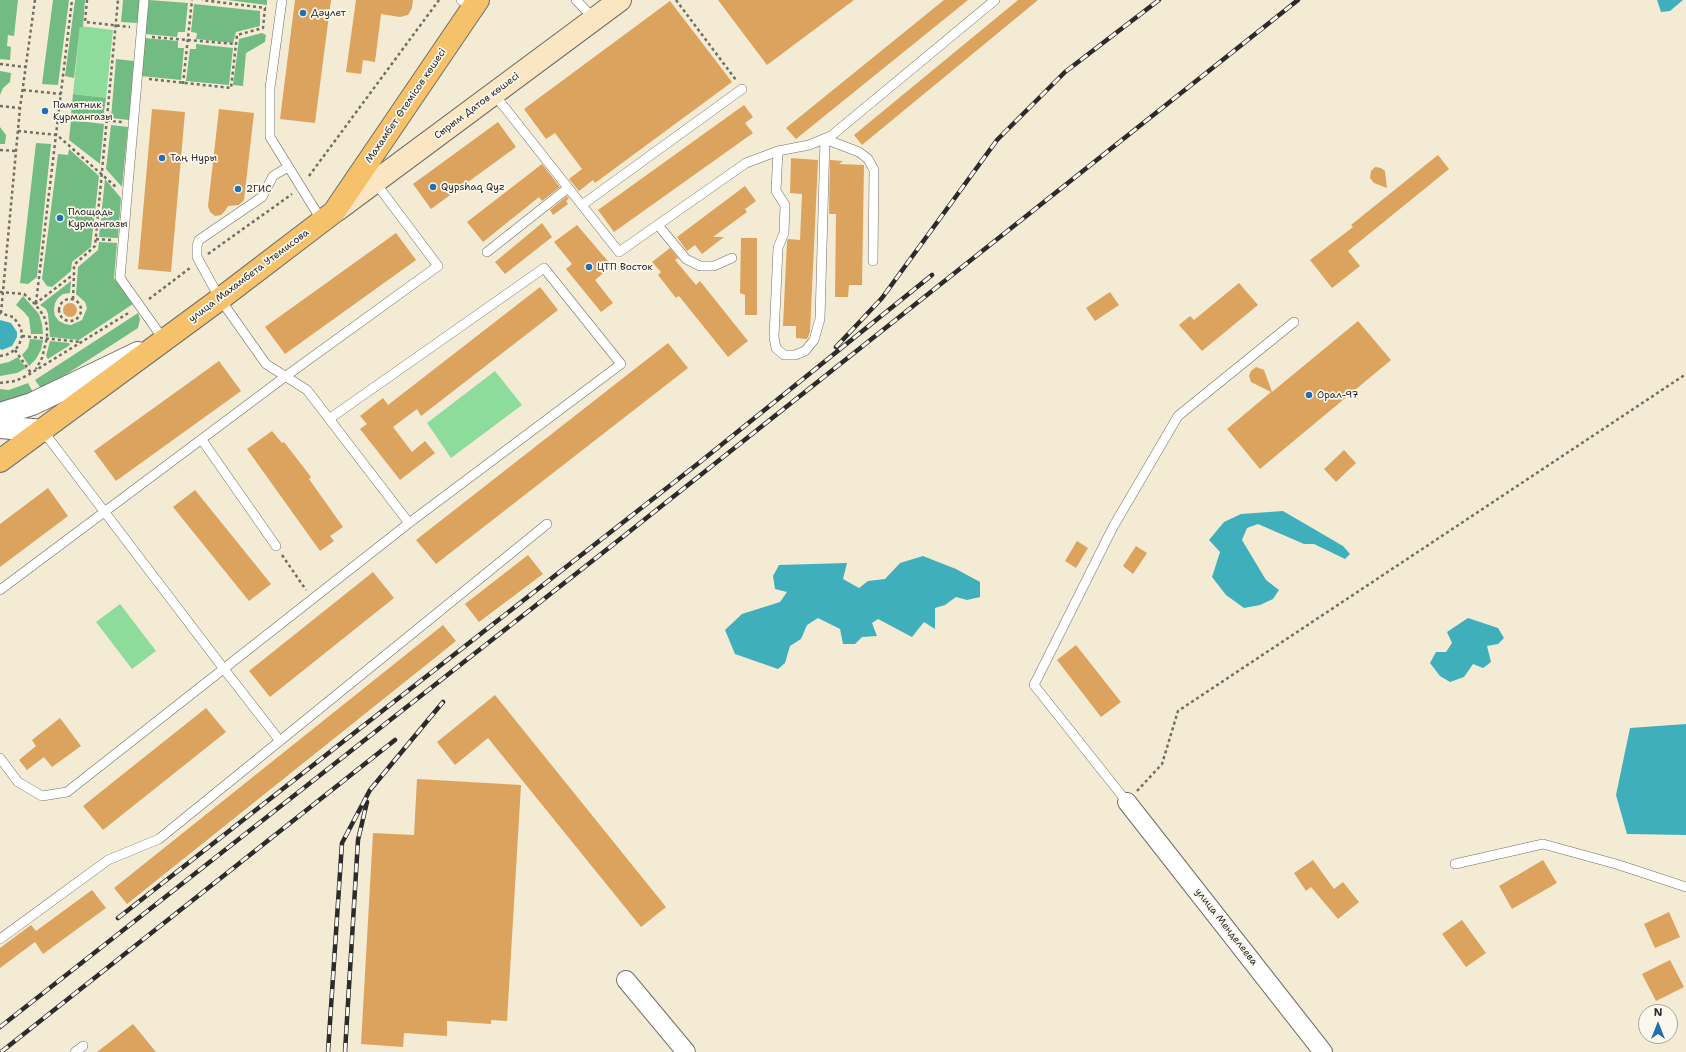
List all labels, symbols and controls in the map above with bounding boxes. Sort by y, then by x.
place label: Дәулет [311,7,346,19]
marker: Дәулет [298,8,308,18]
street label: Махамбет Өтемісов көшесі [363,46,449,166]
street label: Сырым Датов көшесі [432,70,522,142]
place label: Памятник Курмангазы [53,99,113,122]
marker: Памятник Курмангазы [40,106,50,116]
place label: Таң Нуры [170,152,217,164]
marker: Таң Нуры [157,153,167,163]
place label: Qypshaq Qyz [441,181,505,193]
marker: Qypshaq Qyz [428,182,438,192]
place label: 2ГИС [246,183,271,195]
marker: 2ГИС [233,184,243,194]
place label: Площадь Курмангазы [68,206,128,230]
marker: Площадь Курмангазы [55,213,65,223]
street label: улица Махамбета Утемисова [186,227,312,325]
place label: ЦТП Восток [597,261,653,273]
marker: ЦТП Восток [584,262,594,272]
place label: Орал-97 [1317,389,1359,401]
marker: Орал-97 [1304,390,1314,400]
street label: улица Менделеева [1192,886,1260,968]
north arrow [1638,1004,1678,1044]
text: N [1654,1005,1662,1020]

